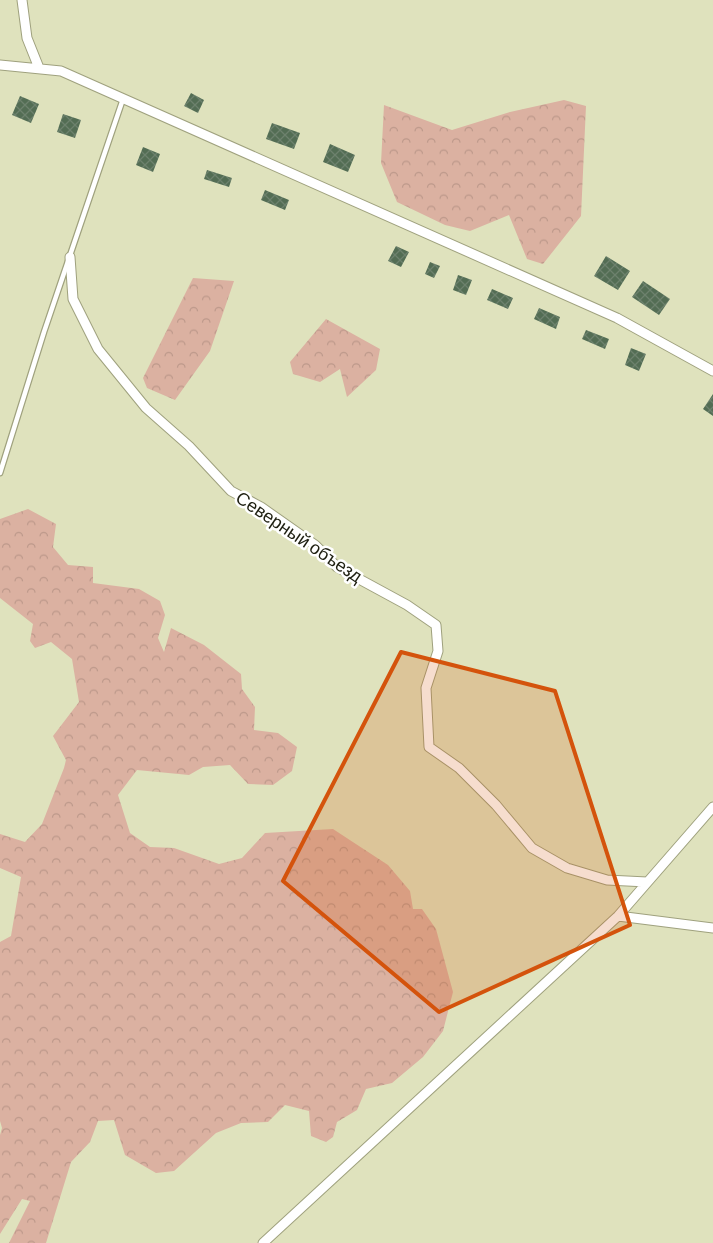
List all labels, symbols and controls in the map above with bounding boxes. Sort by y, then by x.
street label: Северный объезд [232,486,367,587]

